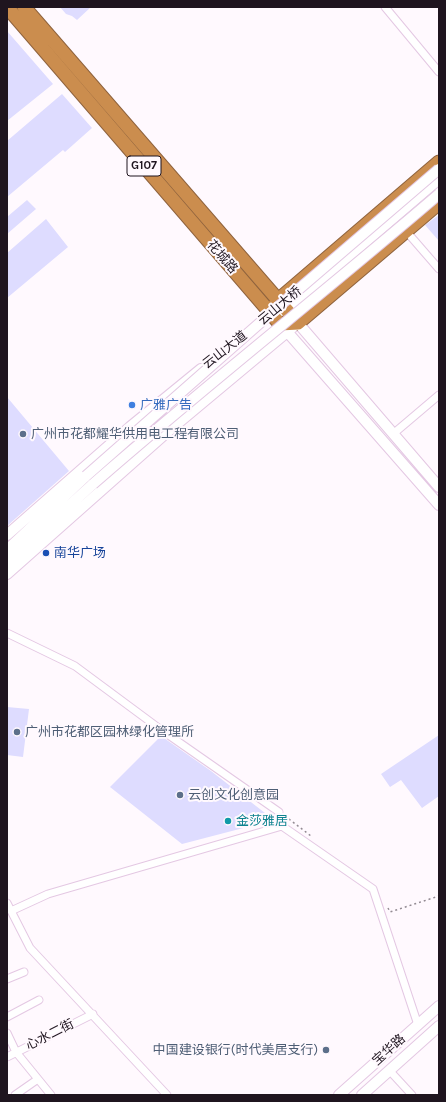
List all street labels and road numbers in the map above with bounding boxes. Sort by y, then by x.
road number: G107 [127,156,161,176]
street label: 花城路 [203,237,241,277]
street label: 云山大桥 [255,283,305,329]
street label: 云山大道 [200,328,250,372]
street label: 心水二街 [23,1016,77,1054]
street label: 宝华路 [369,1031,409,1069]

